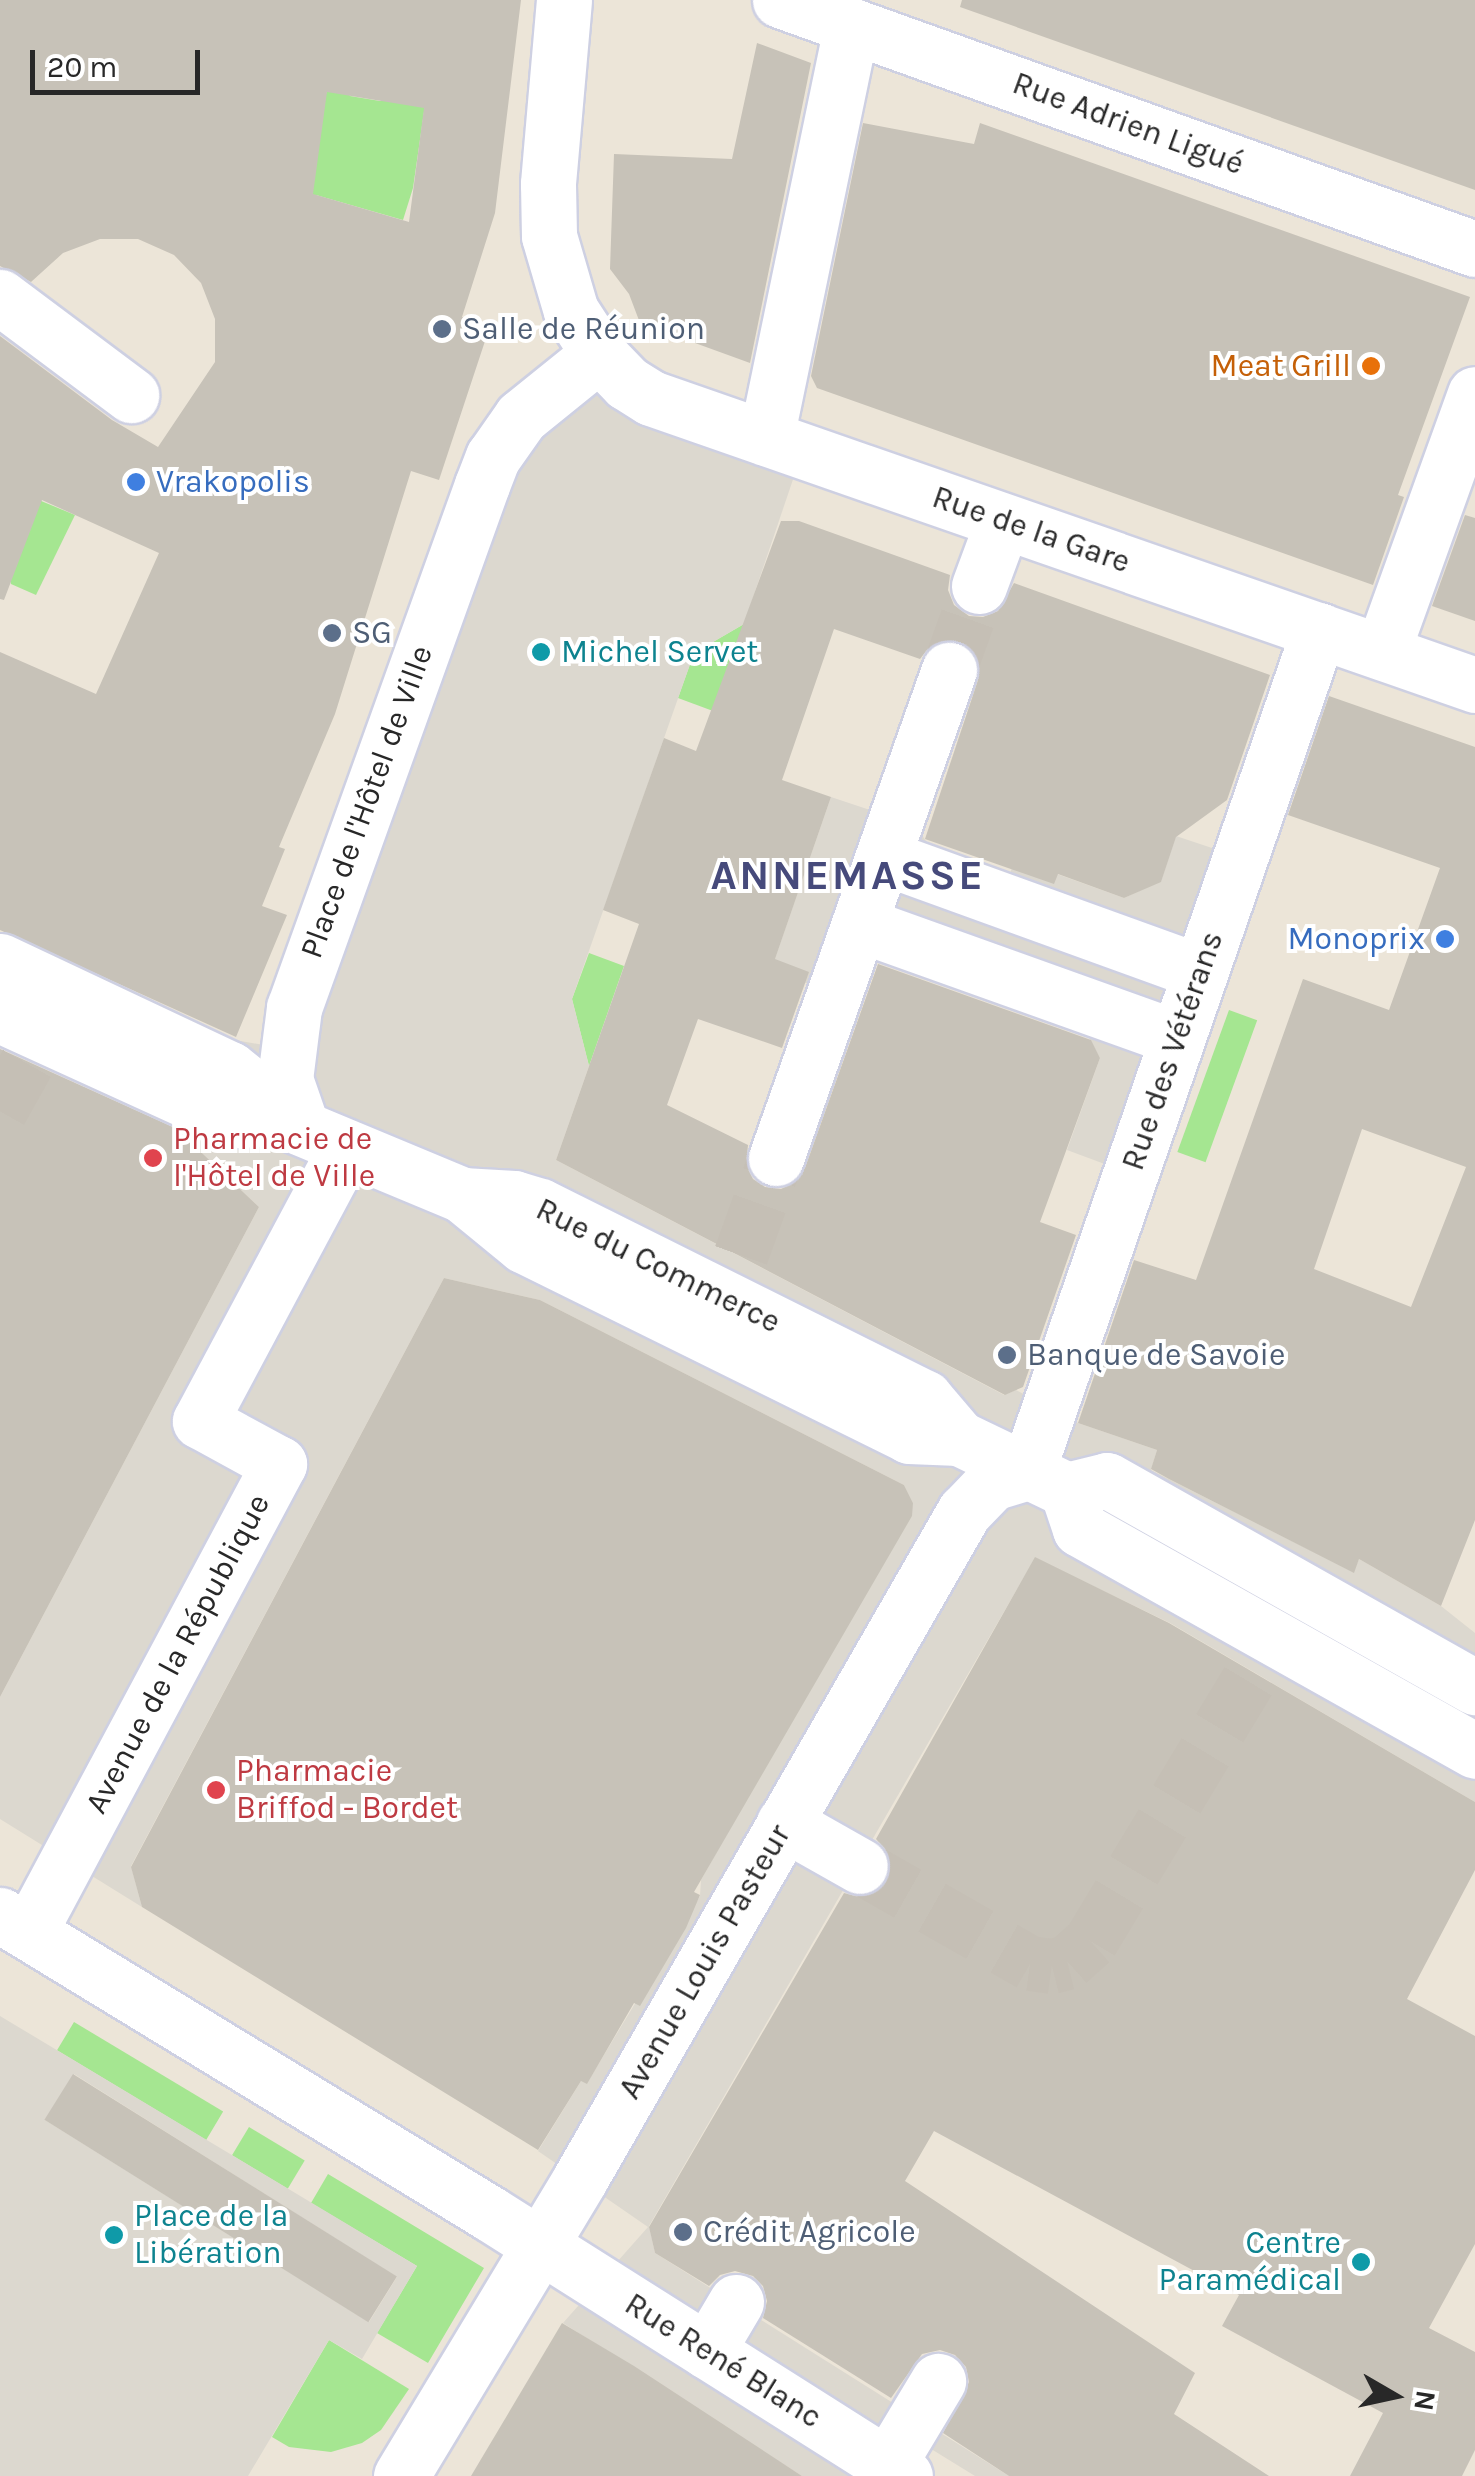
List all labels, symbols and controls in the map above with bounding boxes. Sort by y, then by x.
scale bar [35,30,205,92]
text: 20 m [47,49,117,85]
street label: Rue Adrien Ligué [1007,64,1249,184]
place label: Salle de Réunion [462,310,705,348]
marker: Salle de Réunion [431,318,453,340]
place label: Meat Grill [1211,347,1351,385]
marker: Meat Grill [1360,355,1382,377]
place label: Vrakopolis [156,463,310,501]
marker: Vrakopolis [125,471,147,493]
street label: Rue de la Gare [927,478,1135,582]
place label: SG [352,614,392,652]
marker: SG [321,622,343,644]
place label: Michel Servet [561,633,758,671]
street label: Place de l'Hôtel de Ville [293,640,441,964]
marker: Michel Servet [530,641,552,663]
district label: ANNEMASSE [711,850,985,900]
place label: Monoprix [1287,920,1425,958]
street label: Rue des Vétérans [1114,927,1232,1175]
marker: Monoprix [1434,928,1456,950]
place label: Pharmacie de l'Hôtel de Ville [173,1121,375,1196]
marker: Pharmacie de l'Hôtel de Ville [142,1147,164,1169]
street label: Rue du Commerce [530,1190,786,1342]
place label: Banque de Savoie [1027,1336,1285,1374]
marker: Banque de Savoie [996,1344,1018,1366]
street label: Avenue de la République [77,1488,279,1820]
place label: Pharmacie Briffod - Bordet [236,1753,458,1828]
marker: Pharmacie Briffod - Bordet [205,1779,227,1801]
street label: Avenue Louis Pasteur [611,1818,799,2106]
place label: Place de la Libération [134,2198,288,2273]
place label: Crédit Agricole [703,2213,916,2251]
marker: Crédit Agricole [672,2221,694,2243]
marker: Place de la Libération [103,2224,125,2246]
place label: Centre Paramédical [1159,2225,1341,2300]
marker: Centre Paramédical [1350,2251,1372,2273]
street label: Rue René Blanc [618,2285,828,2437]
north arrow [1345,2346,1445,2446]
text: N [1407,2388,1443,2413]

